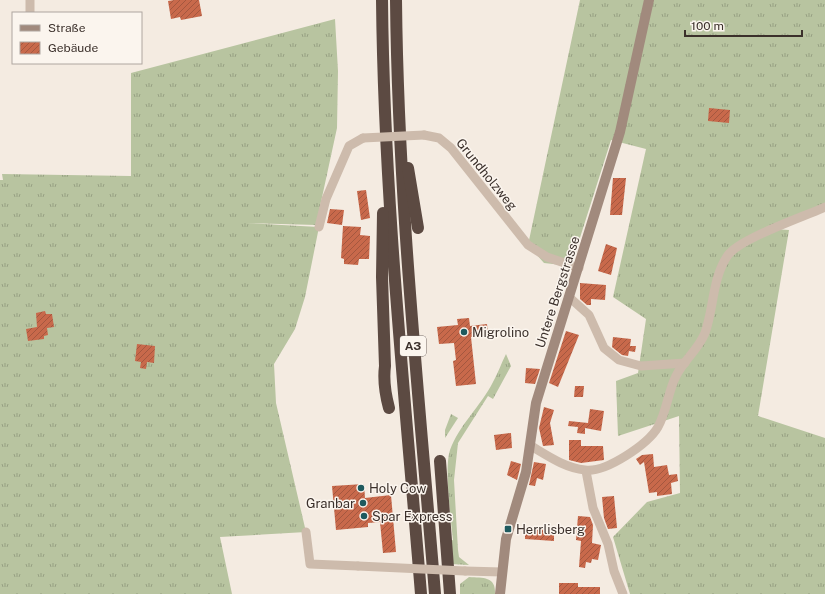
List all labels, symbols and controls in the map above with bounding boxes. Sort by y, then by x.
legend [12,12,142,64]
scale bar [685,12,802,38]
text: 100 m [691,19,724,33]
text: Straße [48,21,86,35]
text: Gebäude [48,41,98,55]
street label: Grundholzweg [453,135,520,213]
street label: Untere Bergstrasse [532,234,583,350]
place label: Migrolino [472,325,529,340]
marker: Migrolino [459,327,469,337]
road number: A3 [400,336,426,356]
place label: Holy Cow [369,481,426,496]
marker: Holy Cow [356,483,366,493]
place label: Granbar [306,496,355,511]
marker: Granbar [358,498,368,508]
place label: Spar Express [372,509,452,524]
marker: Spar Express [359,511,369,521]
place label: Herrlisberg [516,522,585,537]
marker: Herrlisberg [503,524,513,534]

